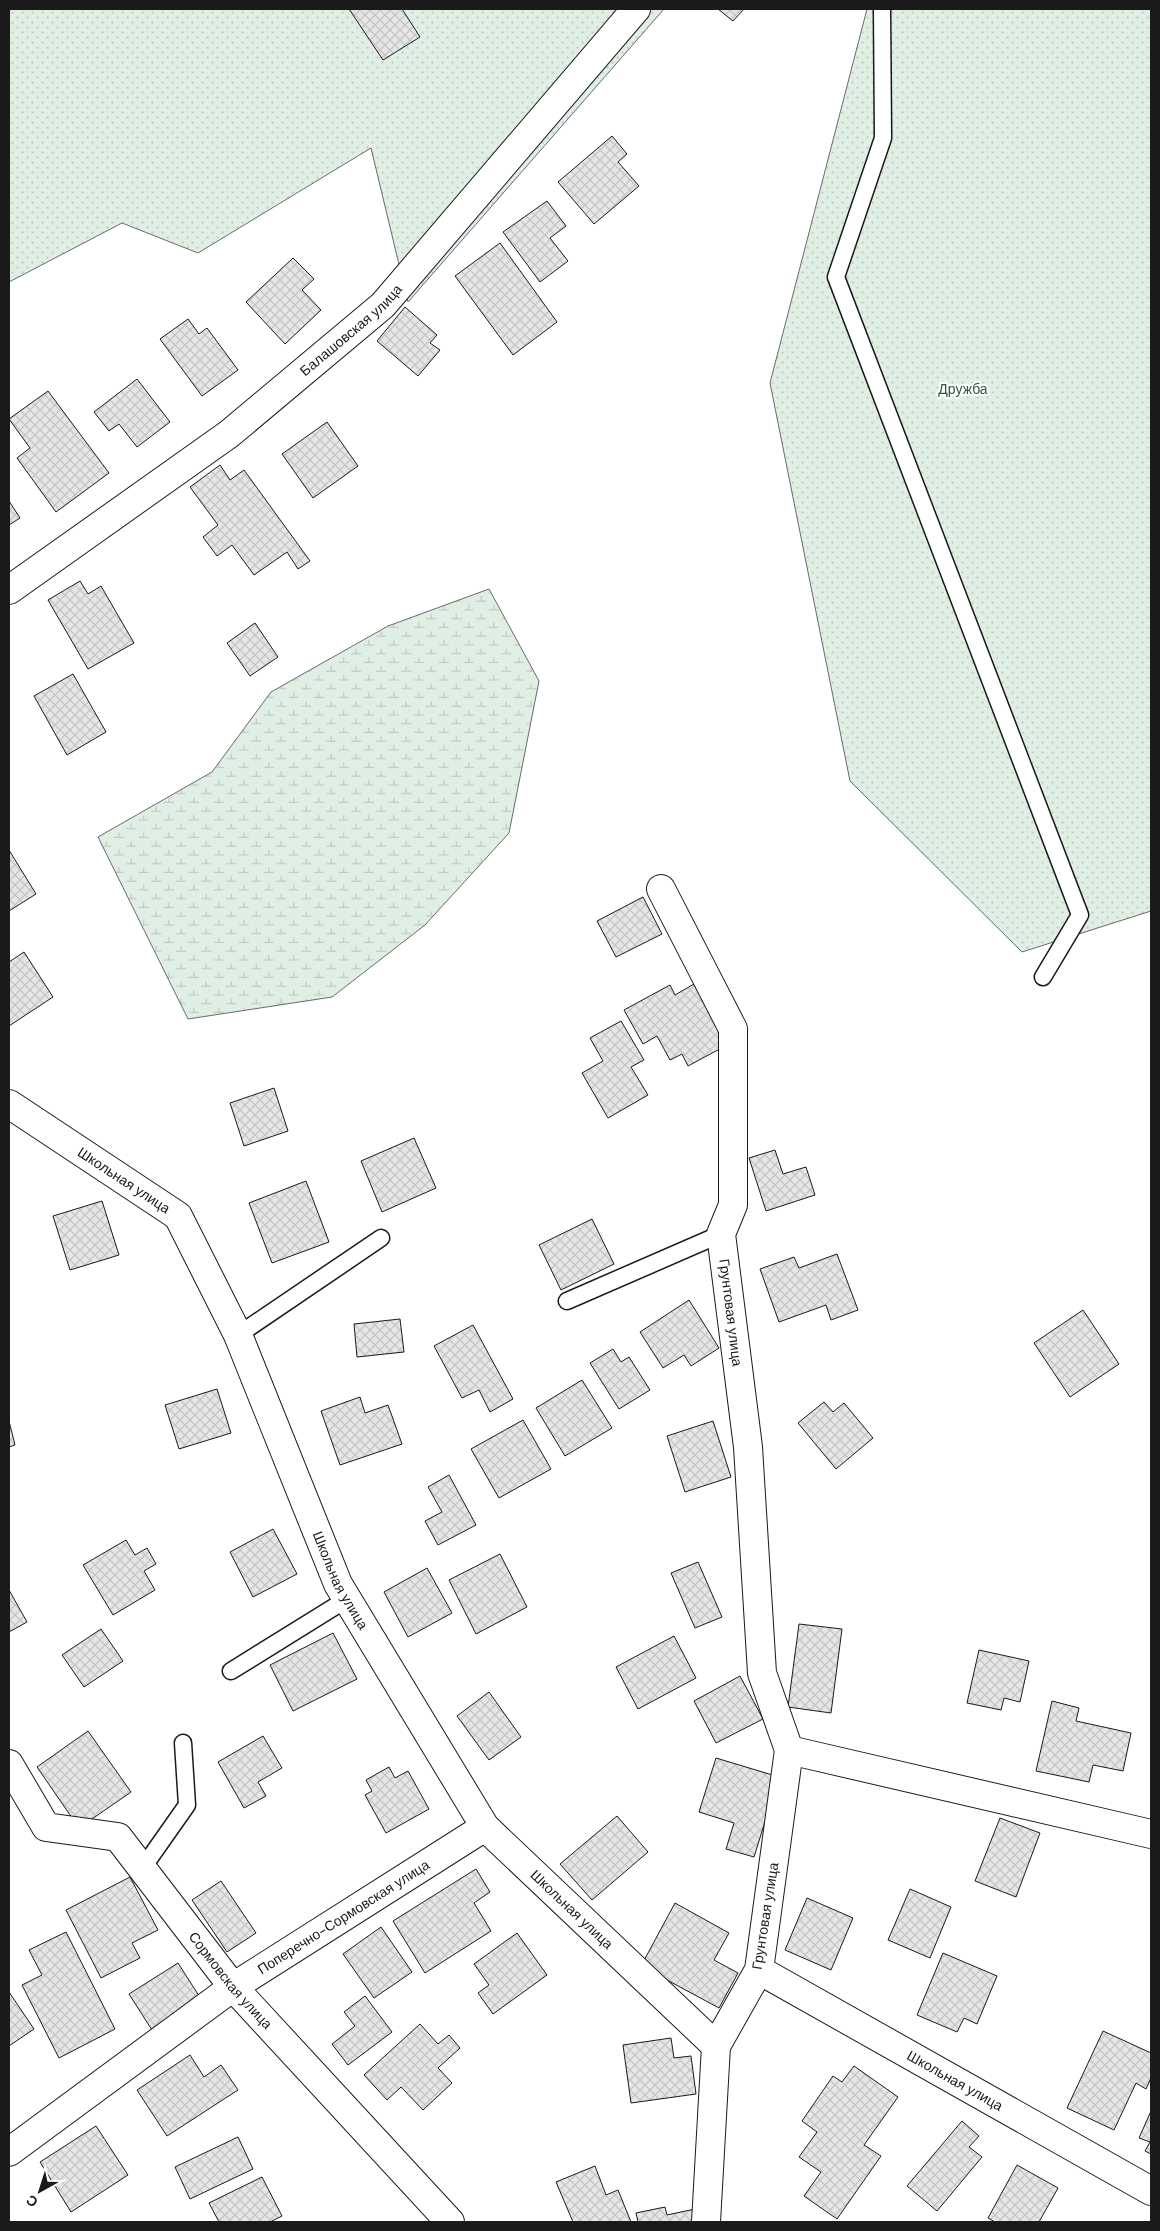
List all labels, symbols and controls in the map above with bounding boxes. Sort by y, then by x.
street label: Балашовская улица [296,280,406,380]
park label: Дружба [938,380,988,398]
street label: Школьная улица [74,1143,174,1218]
street label: Грунтовая улица [715,1258,747,1368]
street label: Школьная улица [309,1529,372,1633]
street label: Поперечно-Сормовская улица [254,1856,433,1978]
street label: Грунтовая улица [748,1861,782,1971]
street label: Школьная улица [527,1866,617,1953]
street label: Сормовская улица [185,1928,276,2033]
street label: Школьная улица [904,2046,1006,2115]
north arrow [15,2166,65,2216]
text: С [22,2191,41,2211]

